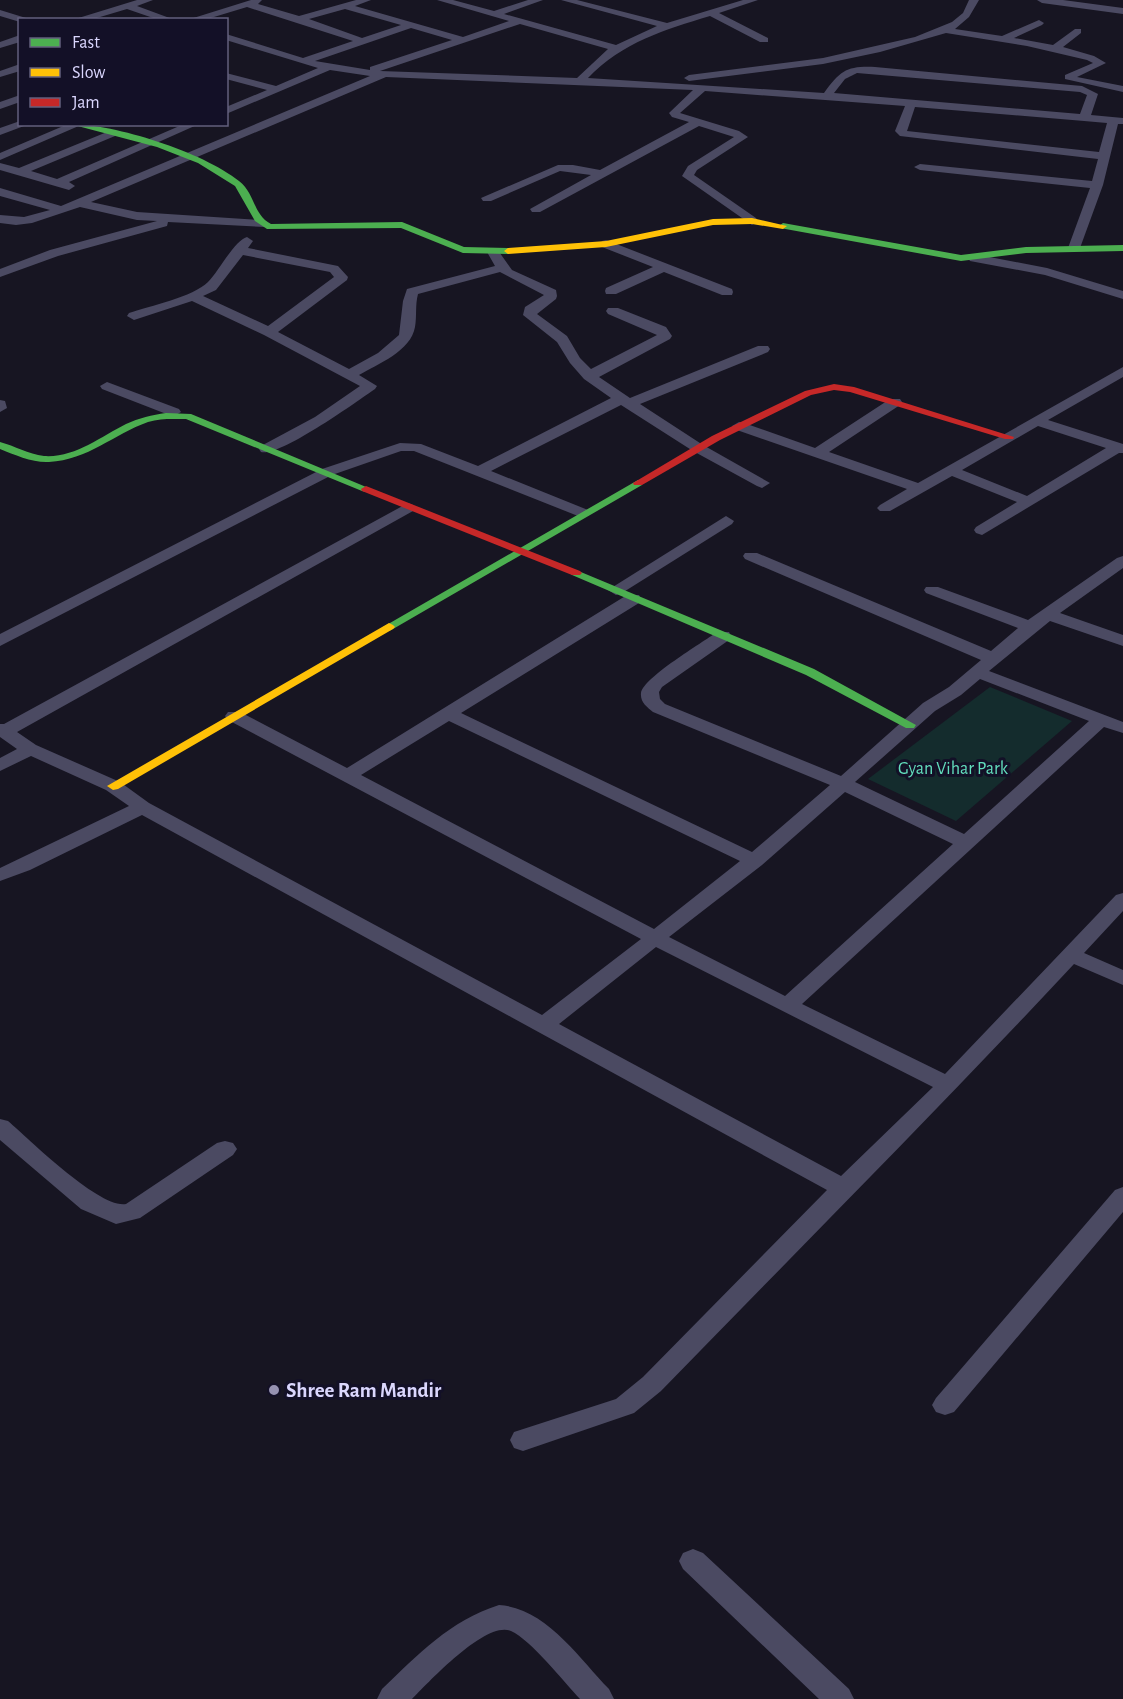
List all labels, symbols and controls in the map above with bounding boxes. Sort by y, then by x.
legend [18,18,228,126]
text: Fast [72,34,100,52]
text: Slow [72,64,105,82]
text: Jam [72,94,100,112]
park label: Gyan Vihar Park [898,760,1009,778]
place label: Shree Ram Mandir [286,1380,442,1401]
marker: Shree Ram Mandir [267,1383,281,1397]

